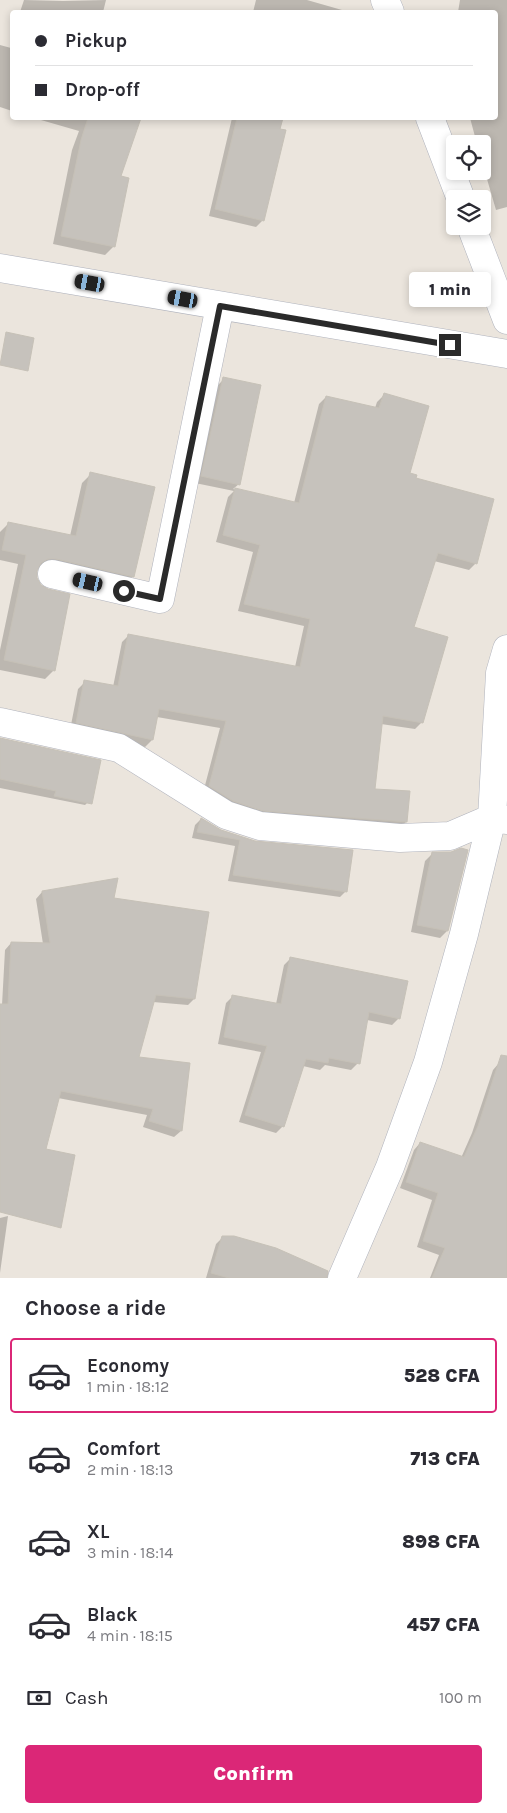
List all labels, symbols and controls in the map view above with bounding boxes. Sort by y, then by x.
text: Pickup [65,30,127,52]
text: Drop-off [65,79,140,101]
map controls [446,135,491,235]
button: locate [446,135,491,180]
button: layers [446,190,491,235]
callout: 1 min [409,272,491,308]
car [73,273,106,293]
text: 1 min [429,280,471,299]
car [166,289,199,309]
route end [439,334,461,356]
car [71,571,104,593]
route start [113,580,135,602]
text: Choose a ride [25,1295,166,1321]
icon: car [27,1353,72,1398]
text: Economy [87,1355,169,1377]
text: 528 CFA [404,1365,480,1387]
text: 1 min · 18:12 [87,1377,169,1396]
icon: car [27,1436,72,1481]
text: Comfort [87,1438,161,1460]
text: 713 CFA [410,1448,480,1470]
text: 2 min · 18:13 [87,1460,173,1479]
icon: car [27,1519,72,1564]
text: XL [87,1521,109,1543]
text: 898 CFA [402,1531,480,1553]
text: 3 min · 18:14 [87,1543,173,1562]
icon: car [27,1602,72,1647]
text: Black [87,1604,138,1626]
text: 457 CFA [407,1614,480,1636]
text: 4 min · 18:15 [87,1626,173,1645]
icon: cash [25,1684,53,1712]
text: Cash [65,1687,109,1709]
text: 100 m [439,1688,482,1707]
button: Confirm [25,1745,482,1803]

